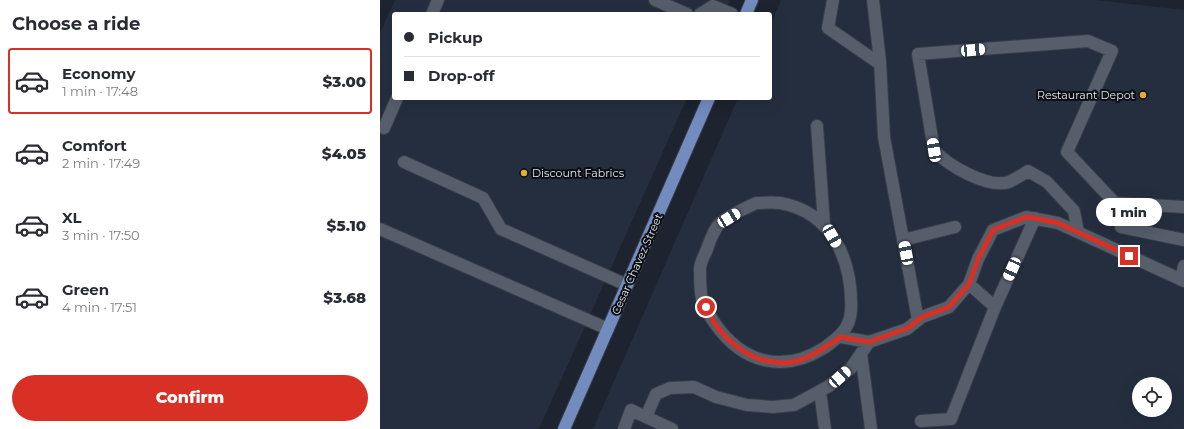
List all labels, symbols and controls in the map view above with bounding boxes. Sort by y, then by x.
text: Choose a ride [12,13,140,35]
text: Pickup [428,28,483,47]
car [961,43,985,57]
icon: car [14,63,50,99]
text: Economy [62,64,135,83]
text: Drop-off [428,66,495,85]
text: $3.00 [323,72,366,91]
text: 1 min · 17:48 [62,83,138,99]
place label: Restaurant Depot [1037,88,1136,102]
marker: Restaurant Depot [1138,90,1148,100]
icon: car [14,135,50,171]
text: Comfort [62,136,127,155]
car [926,137,942,163]
text: $4.05 [322,144,366,163]
text: 2 min · 17:49 [62,155,140,171]
place label: Discount Fabrics [532,166,625,180]
marker: Discount Fabrics [519,168,529,178]
callout: 1 min [1096,198,1162,226]
text: 1 min [1111,204,1147,220]
icon: car [14,207,50,243]
car [716,207,742,229]
text: XL [62,208,81,227]
street label: Cesar Chavez Street [608,211,666,317]
text: $5.10 [327,216,366,235]
car [821,223,843,249]
text: 3 min · 17:50 [62,227,140,243]
car [898,240,914,266]
route end [1120,247,1138,265]
car [1002,256,1022,282]
icon: car [14,279,50,315]
text: Green [62,280,109,299]
text: $3.68 [323,288,366,307]
route start [697,298,715,316]
text: 4 min · 17:51 [62,299,137,315]
car [827,365,853,389]
button: Confirm [12,375,368,421]
map controls [1132,377,1172,417]
button: locate [1132,377,1172,417]

